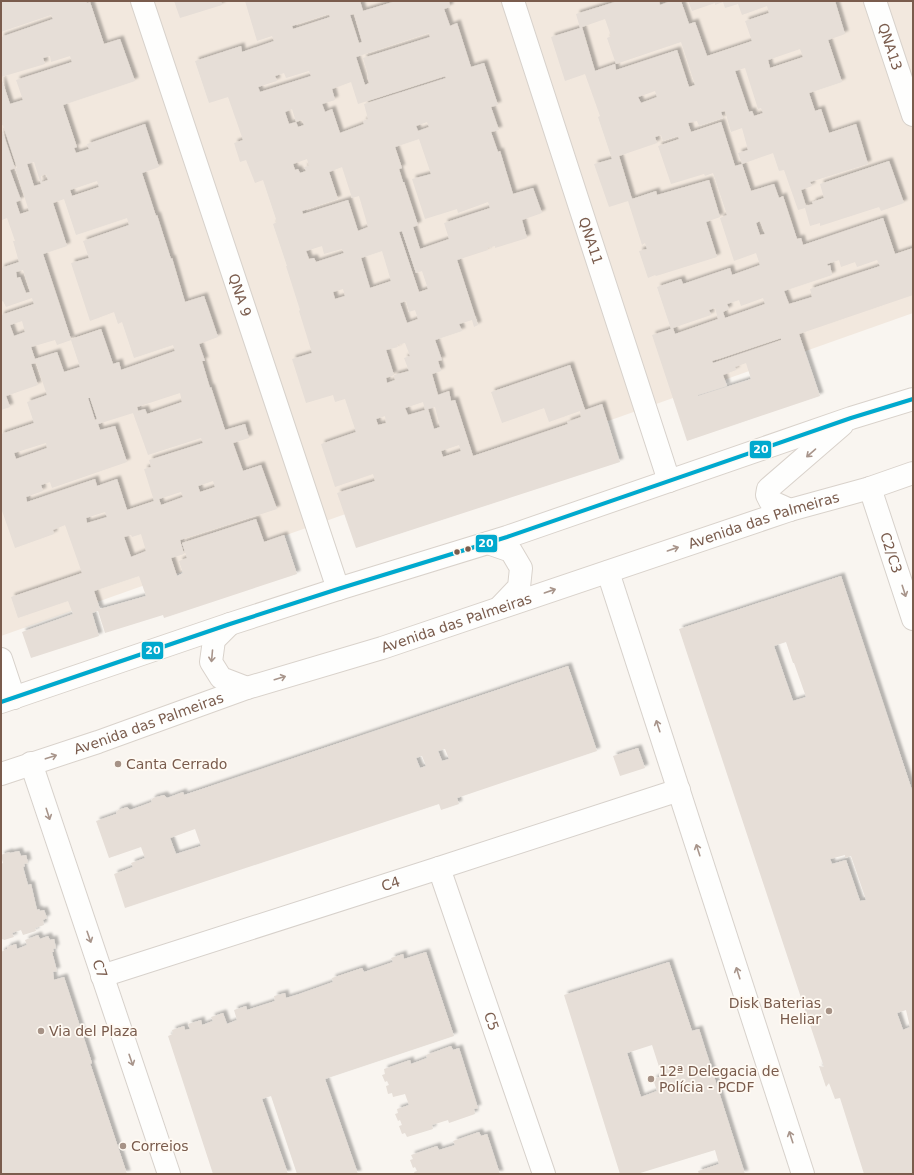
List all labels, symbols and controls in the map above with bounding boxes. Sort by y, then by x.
street label: QNA13 [875,21,906,72]
street label: QNA11 [576,215,606,266]
street label: QNA 9 [225,271,255,319]
line badge: 20 [749,440,772,459]
text: 20 [753,443,769,456]
one-way arrow [805,448,816,457]
street label: Avenida das Palmeiras [686,489,841,552]
street label: C2/C3 [877,530,905,575]
line badge: 20 [475,534,498,553]
text: 20 [478,537,494,550]
unlabelled marker [463,544,473,554]
one-way arrow [667,545,679,553]
unlabelled marker [452,547,462,557]
one-way arrow [901,584,908,597]
one-way arrow [544,587,557,594]
street label: Avenida das Palmeiras [379,590,534,656]
line badge: 20 [141,641,164,660]
text: 20 [145,644,161,657]
one-way arrow [208,649,216,662]
one-way arrow [273,674,286,681]
street label: Avenida das Palmeiras [72,689,226,757]
one-way arrow [654,720,661,733]
one-way arrow [45,753,58,760]
place label: Canta Cerrado [126,756,227,772]
marker: Canta Cerrado [113,759,123,769]
one-way arrow [44,807,52,819]
one-way arrow [694,843,701,856]
street label: C4 [379,873,402,894]
one-way arrow [86,930,93,943]
street label: C7 [90,957,111,980]
one-way arrow [734,967,741,980]
place label: Disk Baterias Heliar [729,995,821,1027]
marker: Disk Baterias Heliar [824,1006,834,1016]
street label: C5 [481,1010,502,1033]
place label: Via del Plaza [49,1023,138,1039]
marker: Via del Plaza [36,1026,46,1036]
one-way arrow [128,1054,135,1067]
place label: 12ª Delegacia de Polícia - PCDF [659,1063,779,1095]
marker: 12ª Delegacia de Polícia - PCDF [646,1074,656,1084]
one-way arrow [786,1131,794,1143]
place label: Correios [131,1138,189,1154]
marker: Correios [118,1141,128,1151]

